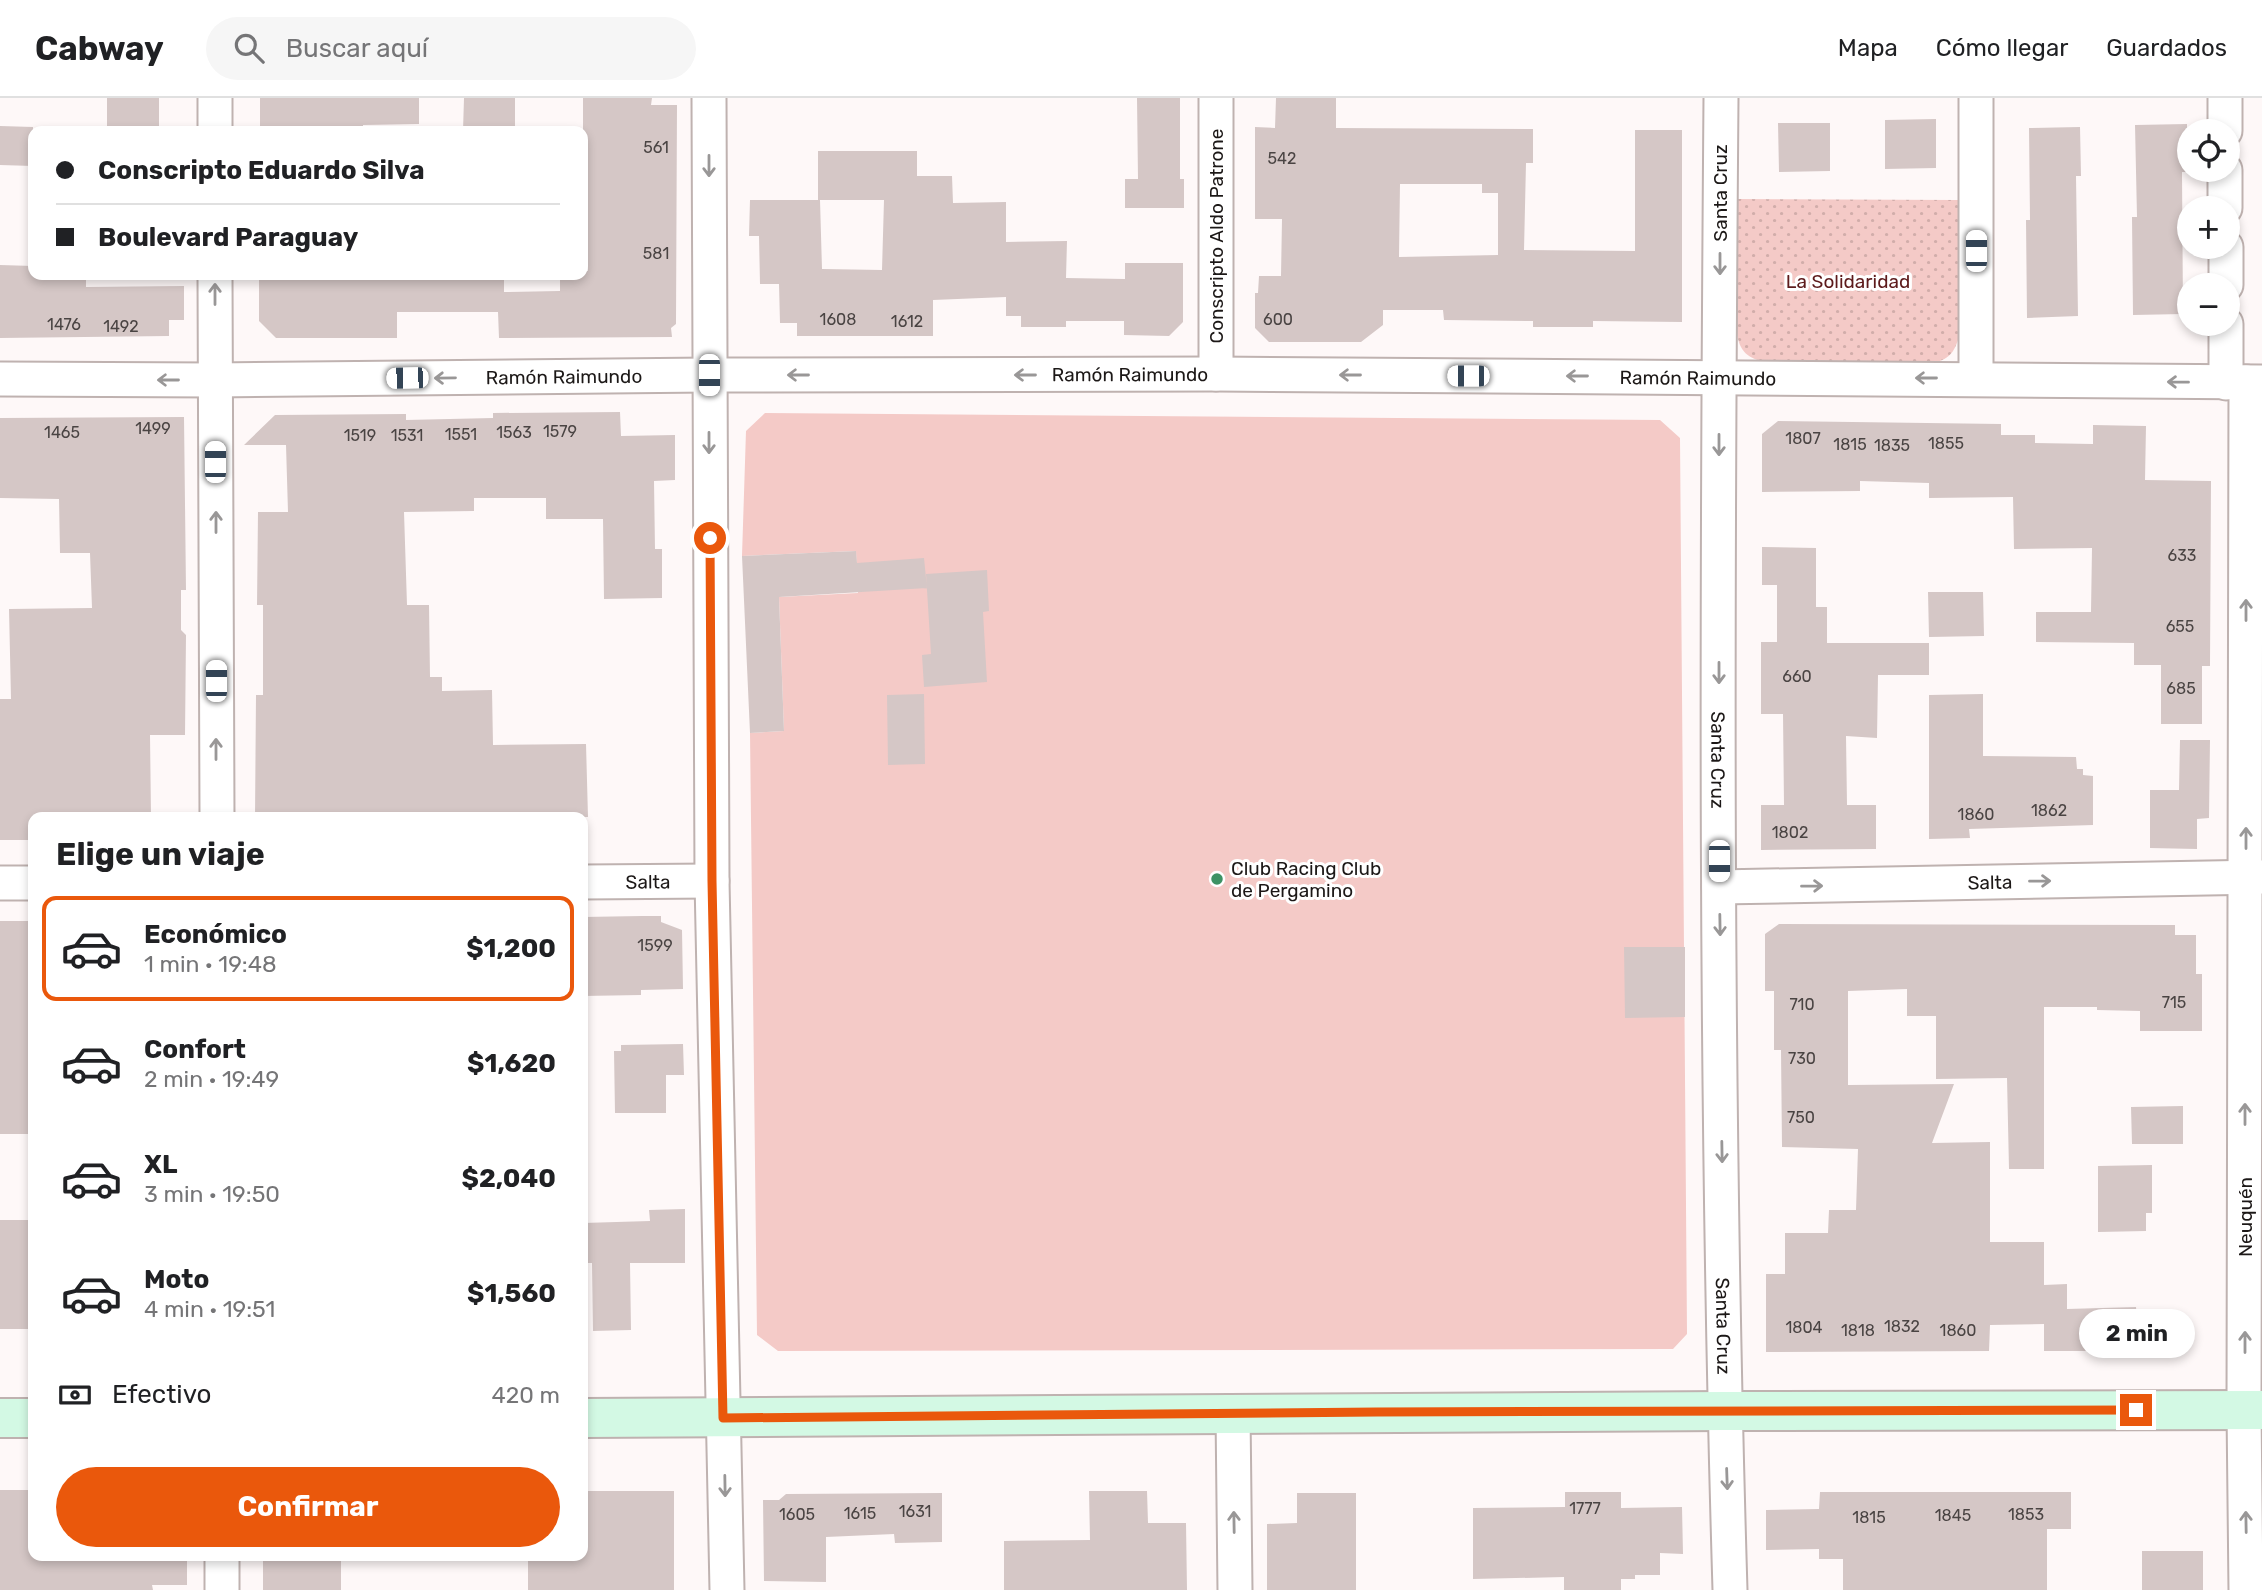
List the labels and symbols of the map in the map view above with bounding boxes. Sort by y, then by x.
street label: Conscripto Aldo Patrone [1205,129,1228,343]
house number: 561 [643,138,669,157]
street label: Santa Cruz [1709,144,1732,242]
house number: 542 [1268,149,1296,168]
one-way arrow [702,154,716,177]
car [1966,230,1987,272]
house number: 581 [643,244,669,263]
one-way arrow [1713,252,1727,275]
park label: La Solidaridad [1786,270,1910,293]
one-way arrow [208,283,222,306]
house number: 1608 [820,310,856,329]
house number: 600 [1263,310,1293,329]
house number: 1612 [891,312,923,331]
house number: 1476 [47,315,81,334]
house number: 1492 [103,317,139,336]
car [699,354,720,396]
street label: Ramón Raimundo [1052,363,1208,386]
street label: Ramón Raimundo [486,364,642,389]
car [1448,366,1490,387]
street label: Ramón Raimundo [1620,366,1776,390]
car [386,367,429,389]
one-way arrow [787,368,810,382]
one-way arrow [1014,368,1037,382]
one-way arrow [1338,368,1361,382]
one-way arrow [1566,369,1589,383]
one-way arrow [434,371,457,385]
one-way arrow [1915,372,1938,385]
one-way arrow [157,373,180,387]
one-way arrow [2167,375,2190,389]
house number: 1499 [135,419,171,438]
house number: 1579 [543,422,577,441]
house number: 1465 [44,423,80,442]
house number: 1563 [496,423,532,442]
house number: 1551 [445,425,477,444]
house number: 1519 [344,426,376,445]
house number: 1531 [391,426,423,445]
house number: 1807 [1785,429,1821,448]
one-way arrow [703,432,716,455]
one-way arrow [1712,434,1726,457]
house number: 1855 [1928,434,1964,453]
house number: 1815 [1833,435,1867,454]
house number: 1835 [1874,436,1910,455]
car [205,441,226,483]
one-way arrow [209,510,223,533]
route start [694,522,726,554]
house number: 633 [2168,546,2196,565]
one-way arrow [2239,599,2253,622]
house number: 655 [2166,617,2194,636]
car [206,660,227,702]
one-way arrow [1712,661,1726,684]
house number: 660 [1782,667,1812,686]
house number: 685 [2166,679,2196,698]
street label: Santa Cruz [1707,711,1730,809]
one-way arrow [209,738,223,761]
house number: 1862 [2031,801,2067,820]
house number: 1860 [1958,805,1994,824]
house number: 1802 [1772,823,1808,842]
one-way arrow [2239,826,2253,849]
car [1709,840,1730,882]
place label: Club Racing Club de Pergamino [1231,857,1381,902]
street label: Salta [625,870,671,893]
street label: Salta [1967,870,2013,894]
marker: Club Racing Club de Pergamino [1209,871,1225,887]
one-way arrow [2028,874,2051,888]
one-way arrow [1800,879,1823,892]
one-way arrow [1713,913,1727,936]
house number: 1599 [637,936,673,955]
house number: 715 [2162,993,2186,1012]
house number: 710 [1789,995,1815,1014]
house number: 730 [1788,1049,1816,1068]
one-way arrow [2238,1103,2252,1126]
house number: 750 [1787,1108,1815,1127]
one-way arrow [1715,1141,1729,1164]
street label: Neuquén [2234,1177,2257,1257]
street label: Santa Cruz [1711,1277,1736,1375]
callout: 2 min [2078,1308,2194,1358]
house number: 1832 [1884,1317,1920,1336]
house number: 1804 [1785,1318,1823,1337]
house number: 1818 [1841,1321,1875,1340]
house number: 1860 [1940,1321,1976,1340]
one-way arrow [2238,1330,2252,1353]
route end [2120,1394,2152,1426]
one-way arrow [1720,1467,1733,1490]
one-way arrow [718,1475,731,1498]
house number: 1777 [1569,1499,1601,1518]
house number: 1631 [899,1502,931,1521]
house number: 1615 [844,1504,876,1523]
house number: 1605 [779,1505,815,1524]
house number: 1853 [2008,1505,2044,1524]
house number: 1845 [1935,1506,1971,1525]
house number: 1815 [1852,1508,1886,1527]
one-way arrow [1228,1511,1241,1534]
one-way arrow [2239,1511,2253,1534]

